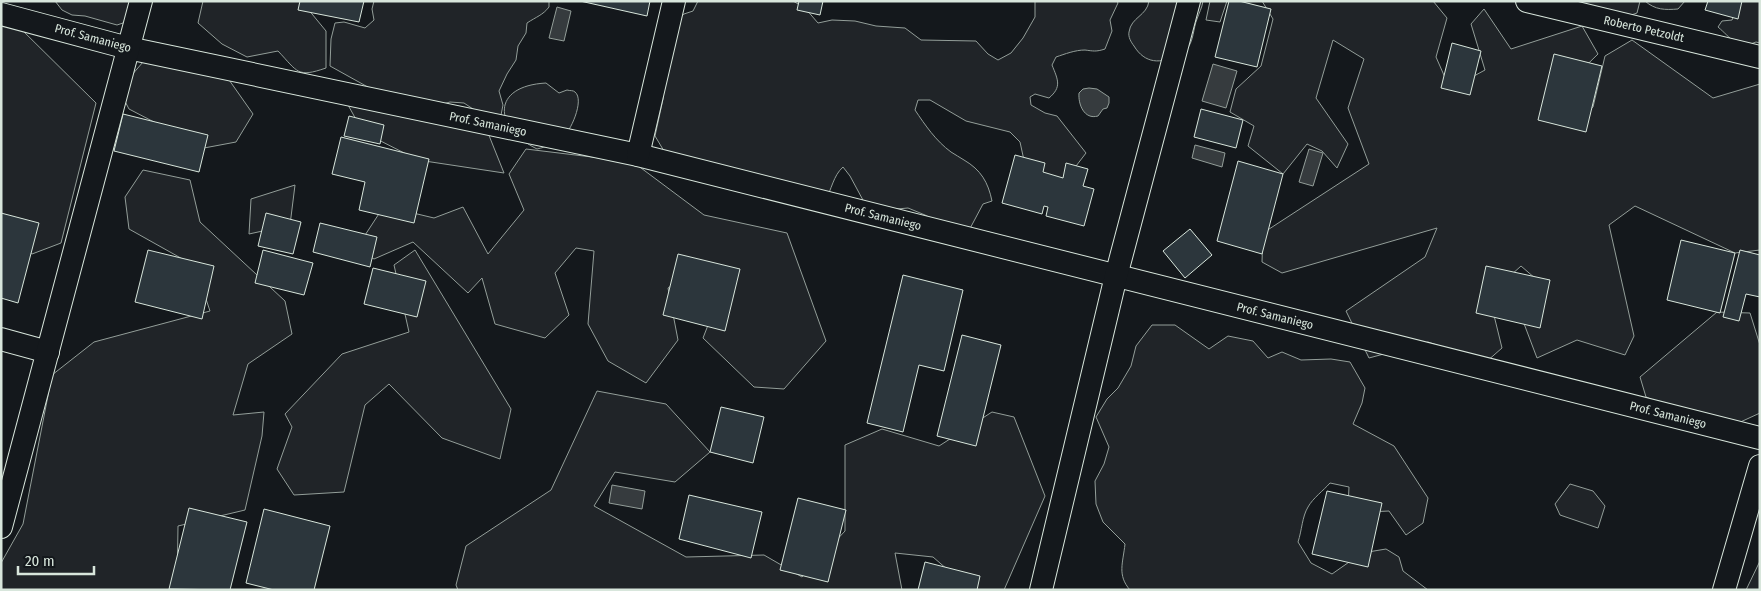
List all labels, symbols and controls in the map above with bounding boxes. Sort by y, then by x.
street label: Roberto Petzoldt [1602,13,1686,45]
street label: Prof. Samaniego [53,21,133,55]
street label: Prof. Samaniego [448,109,528,139]
street label: Prof. Samaniego [843,201,923,233]
street label: Prof. Samaniego [1235,300,1315,332]
street label: Prof. Samaniego [1628,399,1708,431]
scale bar [18,544,94,576]
text: 20 m [25,552,55,570]

